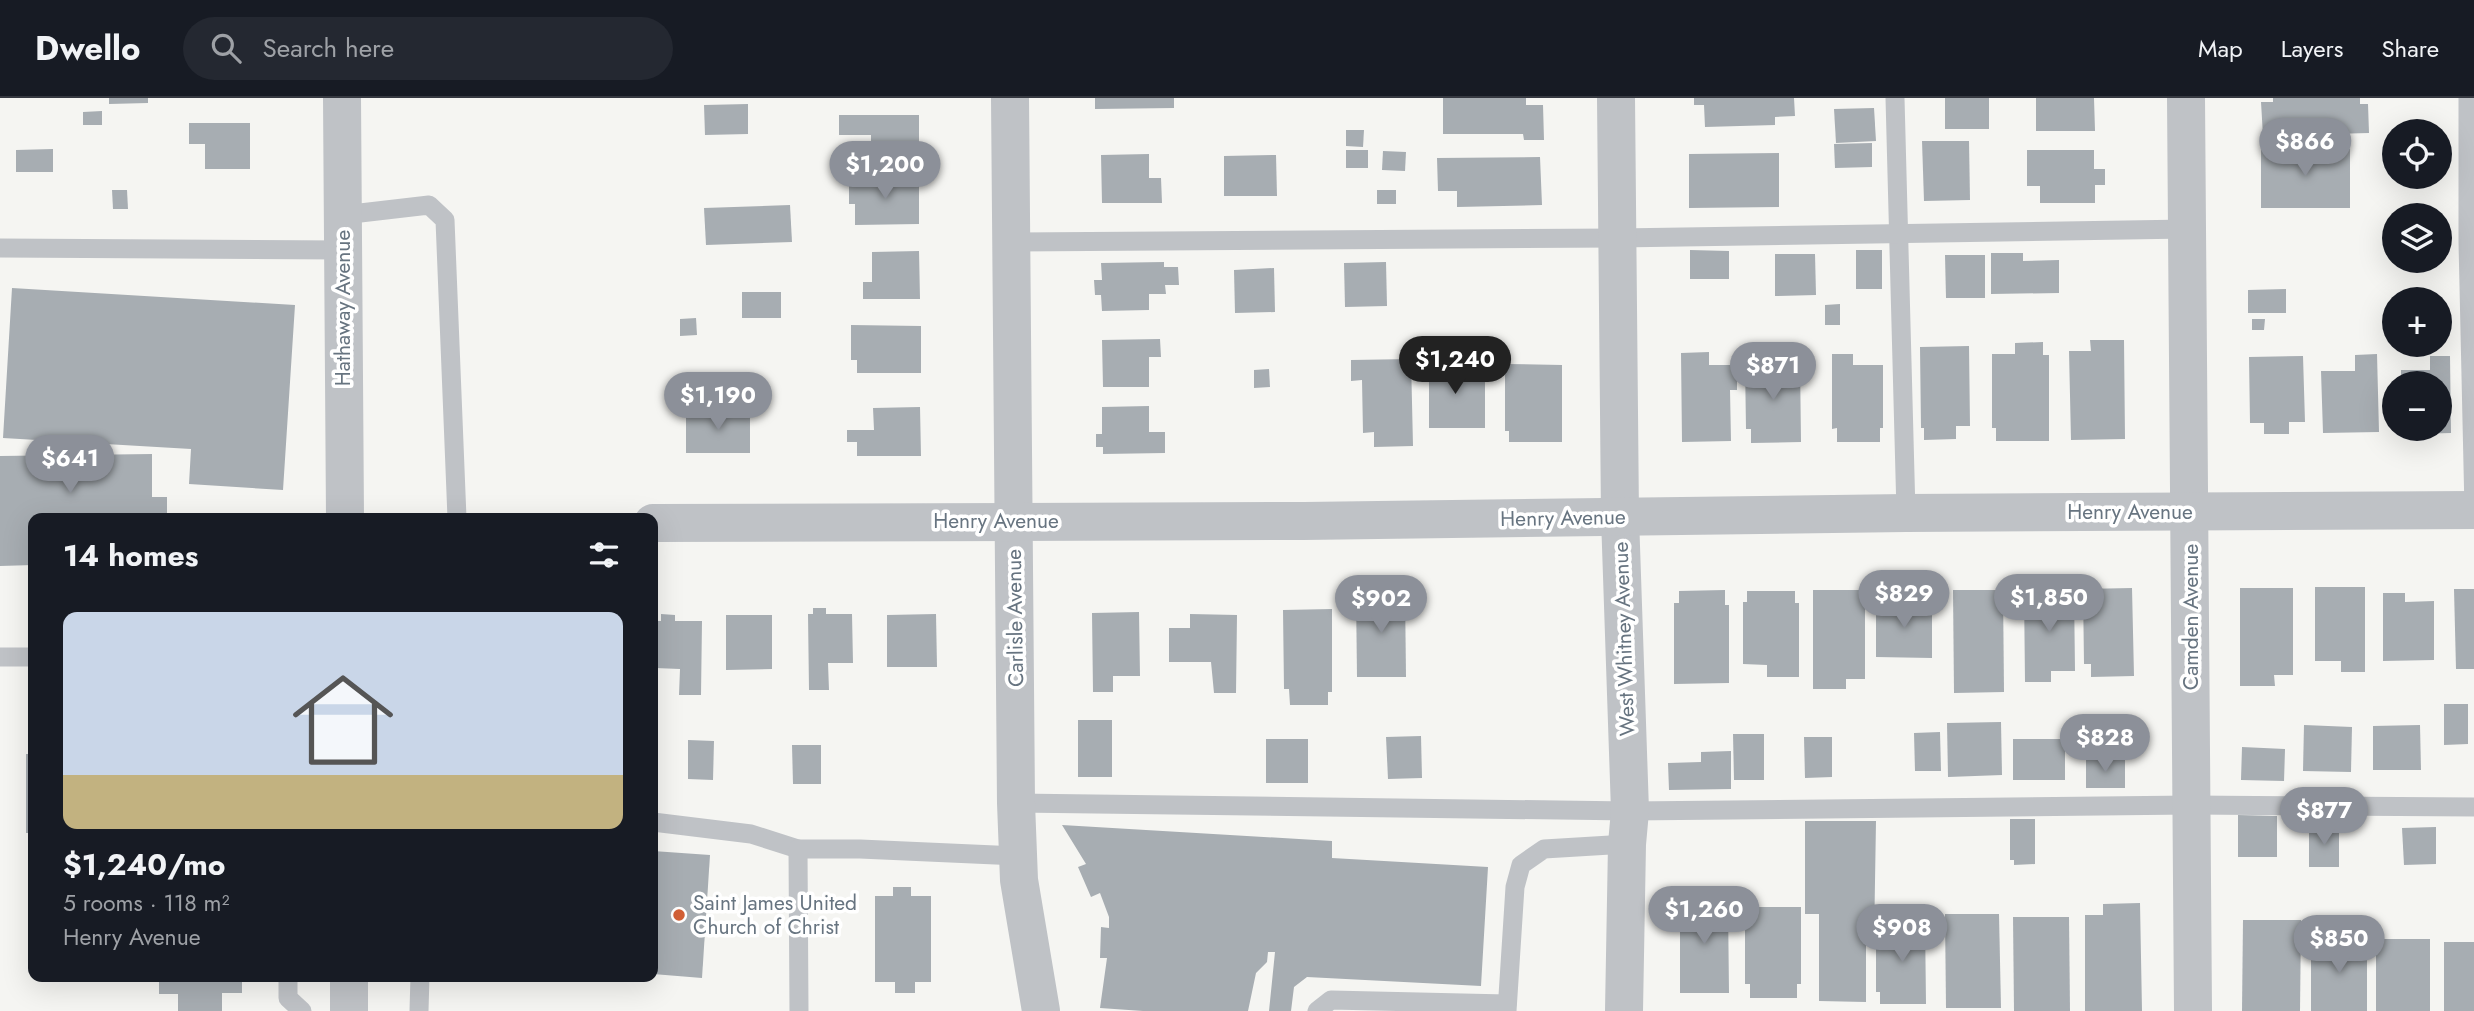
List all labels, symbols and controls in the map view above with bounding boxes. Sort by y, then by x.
search box [183,17,673,80]
text: Dwello [35,25,141,72]
icon: search [207,29,245,67]
text: Search here [263,29,394,67]
text: Map [2198,31,2243,66]
text: Layers [2281,31,2343,66]
text: Share [2381,31,2439,66]
pin: $866 [2264,118,2346,178]
map controls [2382,119,2452,441]
button: locate [2382,119,2452,189]
text: $866 [2275,124,2335,158]
pin: $1,200 [828,141,942,201]
text: $1,200 [845,147,925,181]
button: layers [2382,203,2452,273]
street label: Hathaway Avenue [328,230,358,386]
button: + [2382,287,2452,357]
pin: $1,240 [1398,336,1512,396]
text: $1,240 [1415,342,1495,376]
pin: $871 [1732,342,1814,402]
text: $871 [1746,348,1800,382]
button: − [2382,371,2452,441]
pin: $1,190 [661,372,775,432]
text: $1,190 [680,378,756,412]
pin: $641 [29,436,111,495]
text: $641 [41,441,99,475]
street label: Henry Avenue [2067,497,2193,527]
street label: Henry Avenue [1500,502,1626,534]
street label: Henry Avenue [933,506,1059,536]
text: 14 homes [63,534,198,577]
icon: filters [585,536,623,574]
street label: West Whitney Avenue [1606,541,1642,737]
street label: Camden Avenue [2176,544,2206,690]
street label: Carlisle Avenue [999,549,1031,687]
pin: $829 [1863,570,1945,630]
pin: $1,850 [1992,574,2106,634]
pin: $902 [1340,575,1422,635]
text: $829 [1874,576,1934,610]
text: $1,850 [2010,580,2088,614]
text: $902 [1351,581,1411,615]
icon: home [280,657,406,783]
pin: $828 [2064,714,2146,774]
text: $828 [2076,720,2134,754]
pin: $877 [2283,788,2365,847]
text: $877 [2296,793,2352,827]
text: $1,240/mo [63,843,226,886]
text: 5 rooms · 118 m² [63,886,230,920]
pin: $1,260 [1647,886,1761,946]
place label: Saint James United Church of Christ [693,888,857,942]
text: $1,260 [1664,892,1744,926]
pin: $908 [1861,904,1943,964]
marker: Saint James United Church of Christ [671,907,687,923]
text: $908 [1872,910,1932,944]
pin: $850 [2298,916,2380,975]
text: Henry Avenue [63,920,201,954]
text: $850 [2310,921,2368,955]

